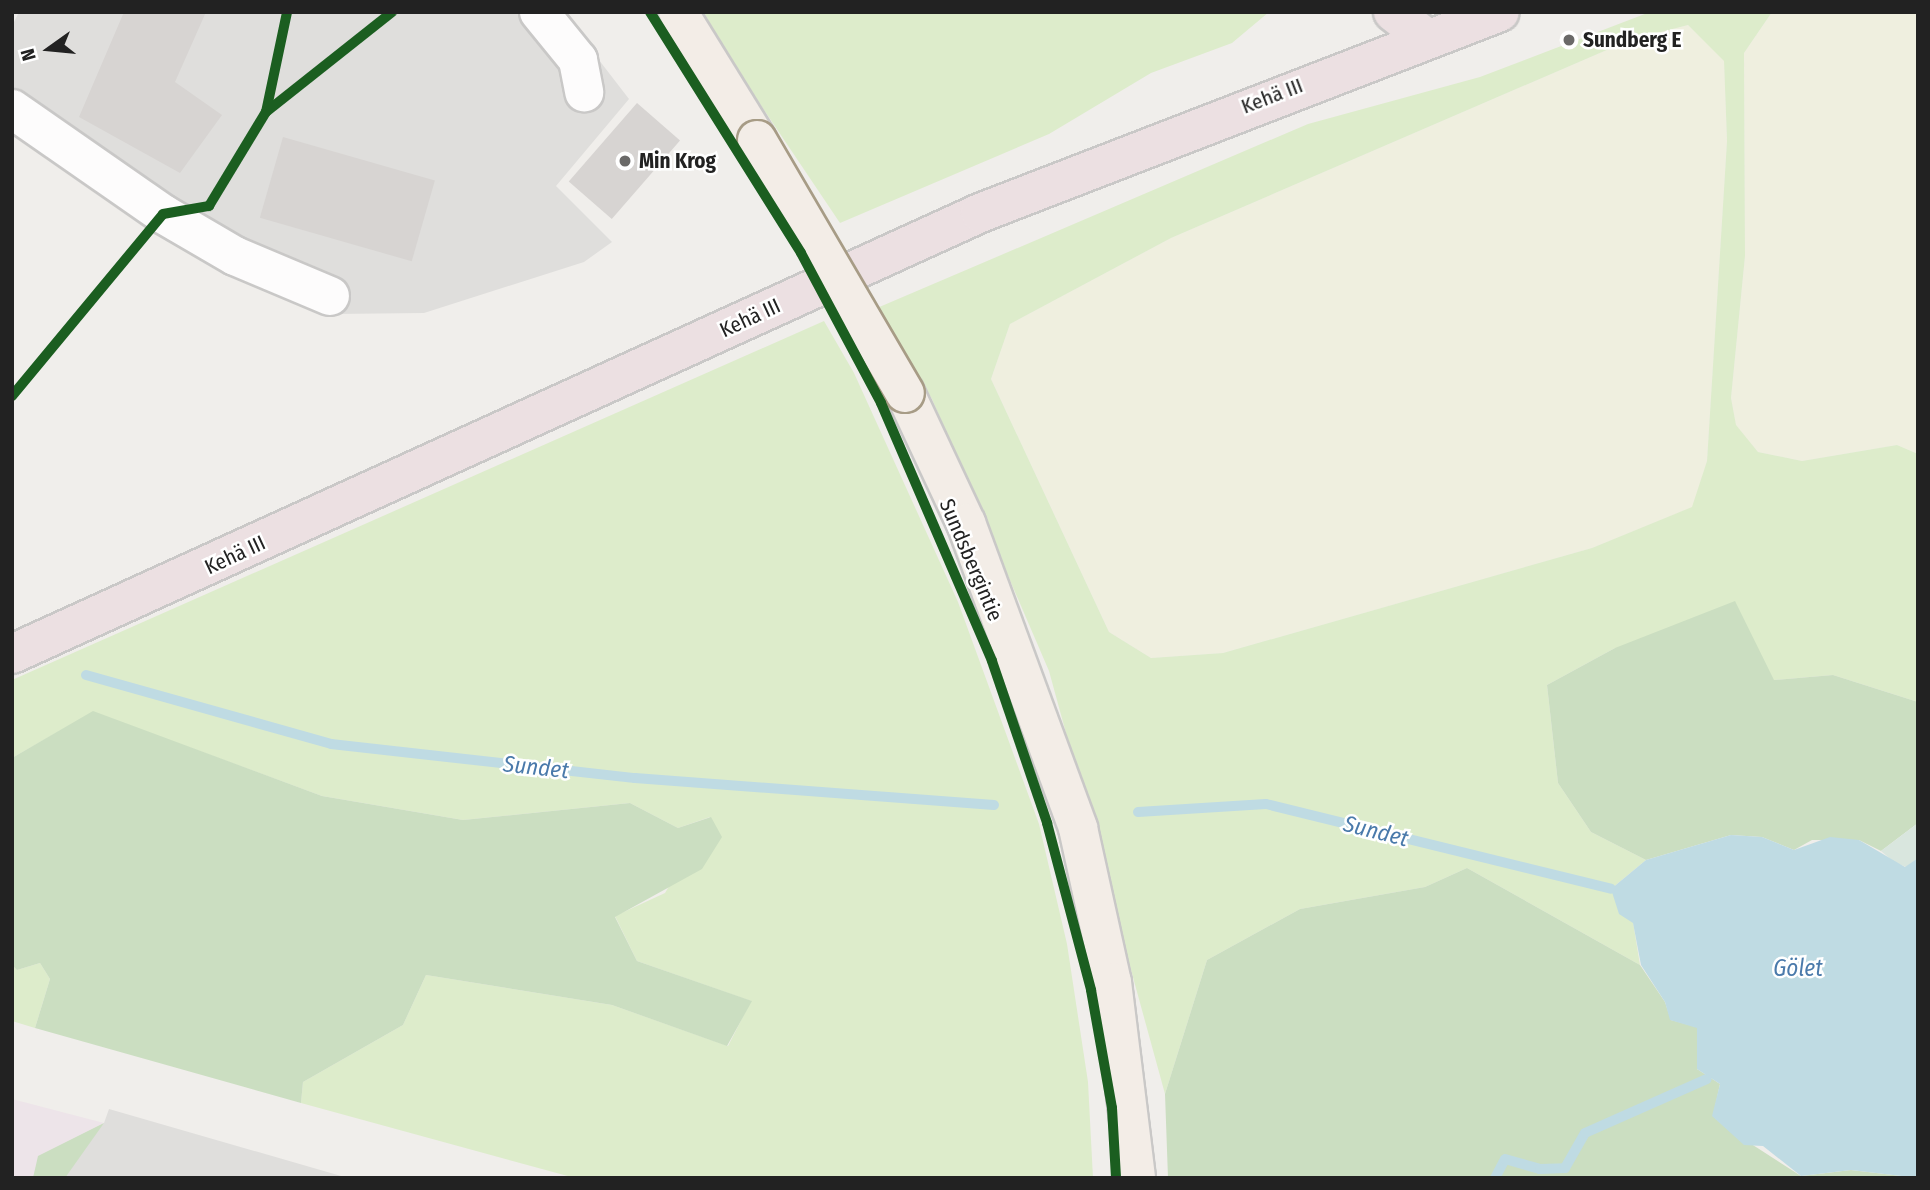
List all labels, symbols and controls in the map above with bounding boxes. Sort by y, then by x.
north arrow [14,14,84,84]
place label: Sundberg E [1583,27,1682,53]
marker: Sundberg E [1561,32,1577,48]
text: N [16,46,41,63]
street label: Kehä III [1238,73,1306,119]
place label: Min Krog [639,148,716,174]
marker: Min Krog [617,153,633,169]
street label: Kehä III [716,293,784,343]
street label: Sundsbergintie [934,495,1008,625]
street label: Kehä III [201,530,269,580]
water label: Sundet [502,750,570,784]
water label: Sundet [1341,810,1411,852]
water label: Gölet [1773,954,1823,982]

